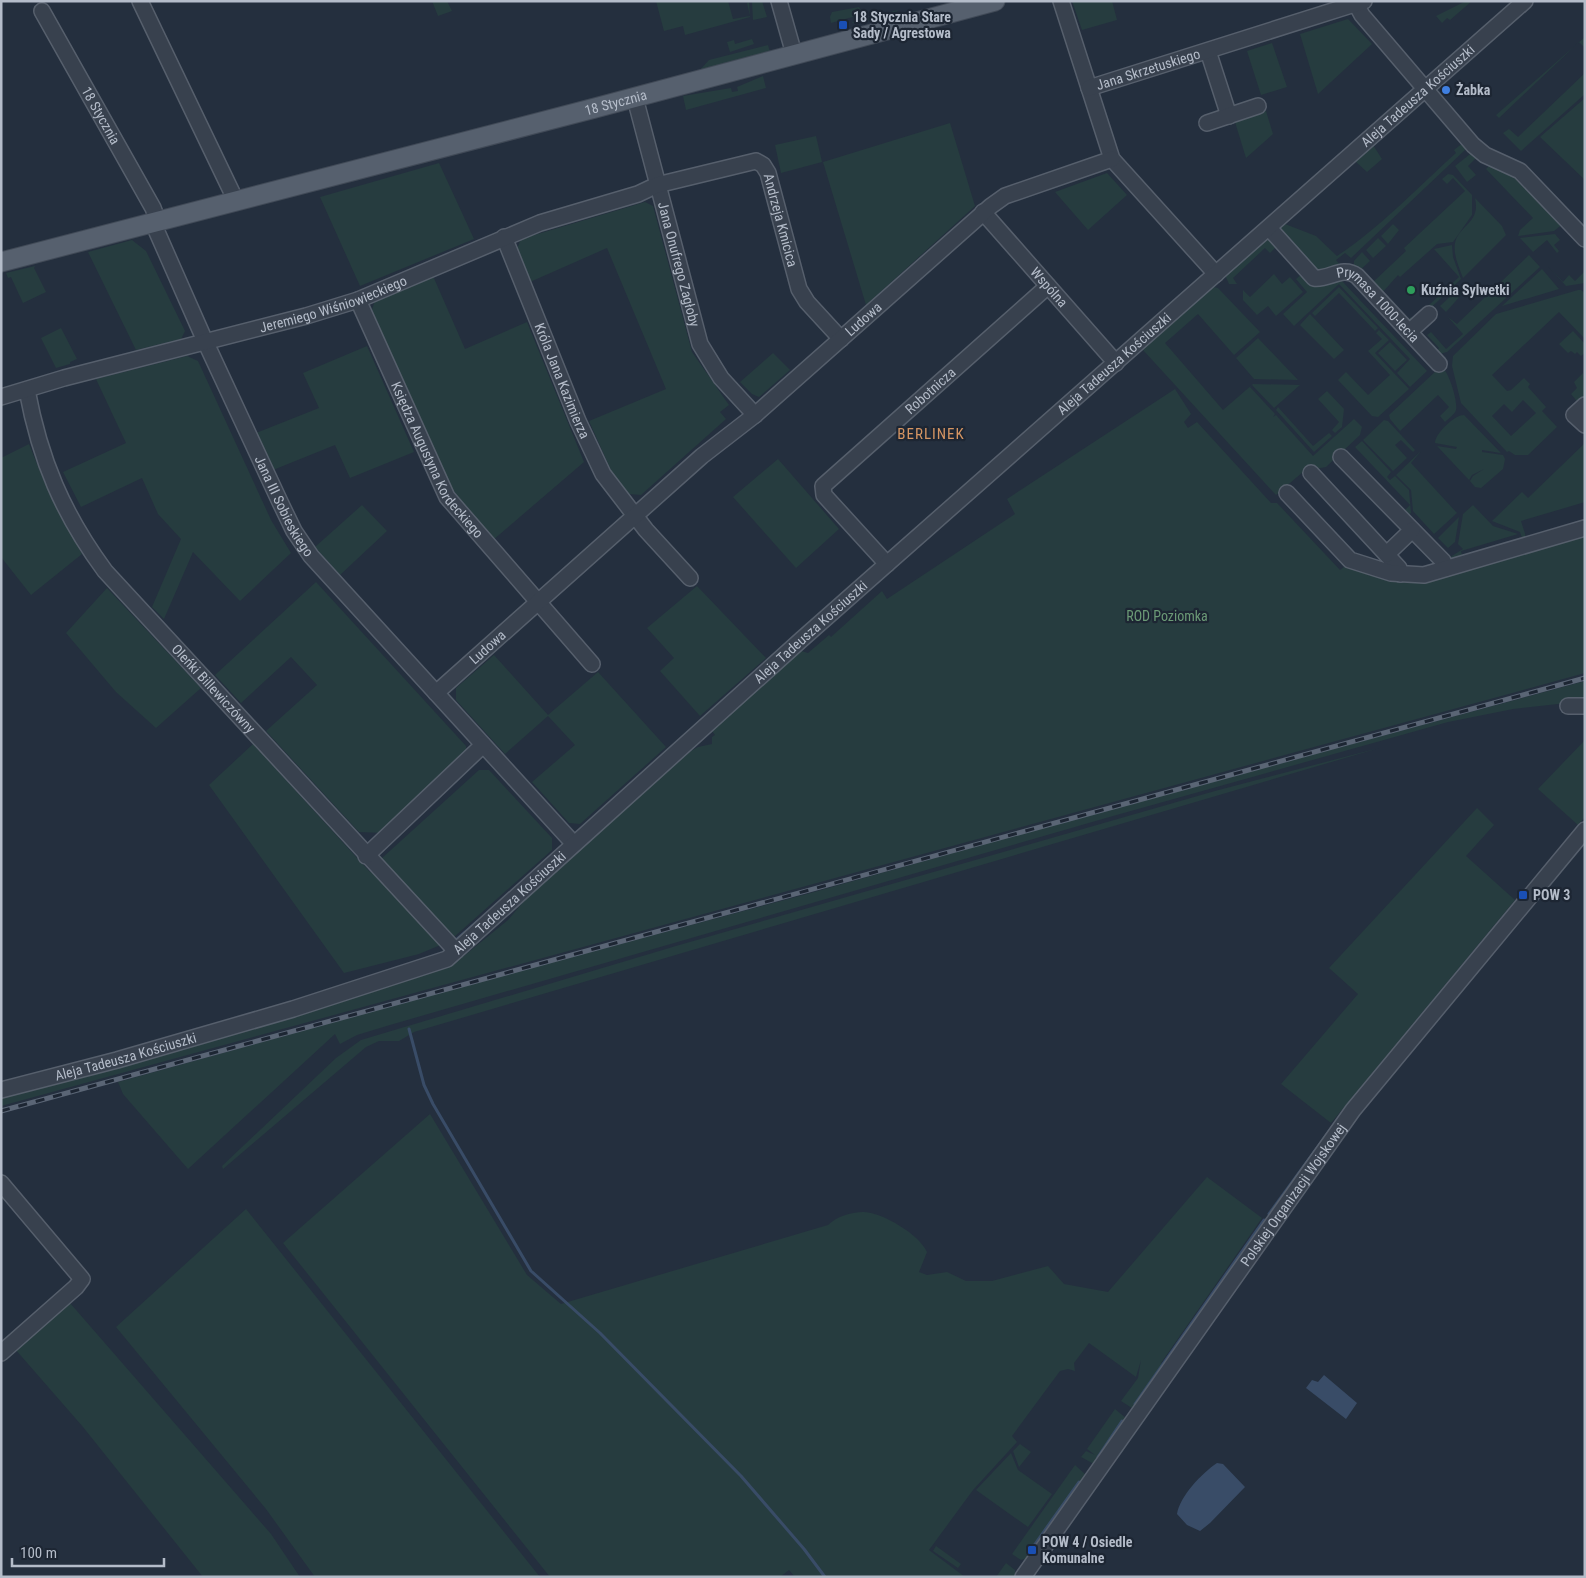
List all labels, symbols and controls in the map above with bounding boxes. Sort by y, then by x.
place label: 18 Stycznia Stare Sady / Agrestowa [853,9,951,41]
marker: 18 Stycznia Stare Sady / Agrestowa [837,19,849,31]
street label: Aleja Tadeusza Kościuszki [1358,41,1478,150]
street label: Jana Skrzetuskiego [1094,45,1202,93]
place label: Żabka [1456,82,1491,98]
street label: 18 Stycznia [78,84,123,147]
marker: Żabka [1440,84,1452,96]
street label: 18 Stycznia [583,87,648,118]
street label: Andrzeja Kmicica [760,172,801,269]
street label: Jana Onufrego Zagłoby [655,200,703,329]
street label: Wspólna [1027,264,1071,310]
street label: Prymasa 1000-lecia [1335,264,1423,346]
street label: Jeremiego Wiśniowieckiego [258,272,409,336]
place label: Kuźnia Sylwetki [1421,282,1509,298]
marker: Kuźnia Sylwetki [1405,284,1417,296]
street label: Ludowa [842,299,885,339]
street label: Aleja Tadeusza Kościuszki [1054,309,1174,418]
street label: Króla Jana Kazimierza [531,321,593,441]
street label: Robotnicza [902,364,959,417]
street label: Księdza Augustyna Kordeckiego [388,379,487,541]
district label: BERLINEK [897,425,965,443]
street label: Jana III Sobieskiego [252,453,317,559]
street label: Aleja Tadeusza Kościuszki [751,577,870,686]
park label: ROD Poziomka [1126,608,1208,624]
street label: Ludowa [466,627,509,667]
street label: Oleńki Billewiczówny [169,641,259,736]
street label: Aleja Tadeusza Kościuszki [450,848,569,958]
place label: POW 3 [1533,887,1570,903]
marker: POW 3 [1517,889,1529,901]
street label: Aleja Tadeusza Kościuszki [53,1029,198,1084]
street label: Polskiej Organizacji Wojskowej [1237,1120,1349,1269]
place label: POW 4 / Osiedle Komunalne [1042,1534,1133,1566]
scale bar [12,1536,165,1568]
text: 100 m [20,1544,57,1562]
marker: POW 4 / Osiedle Komunalne [1026,1544,1038,1556]

